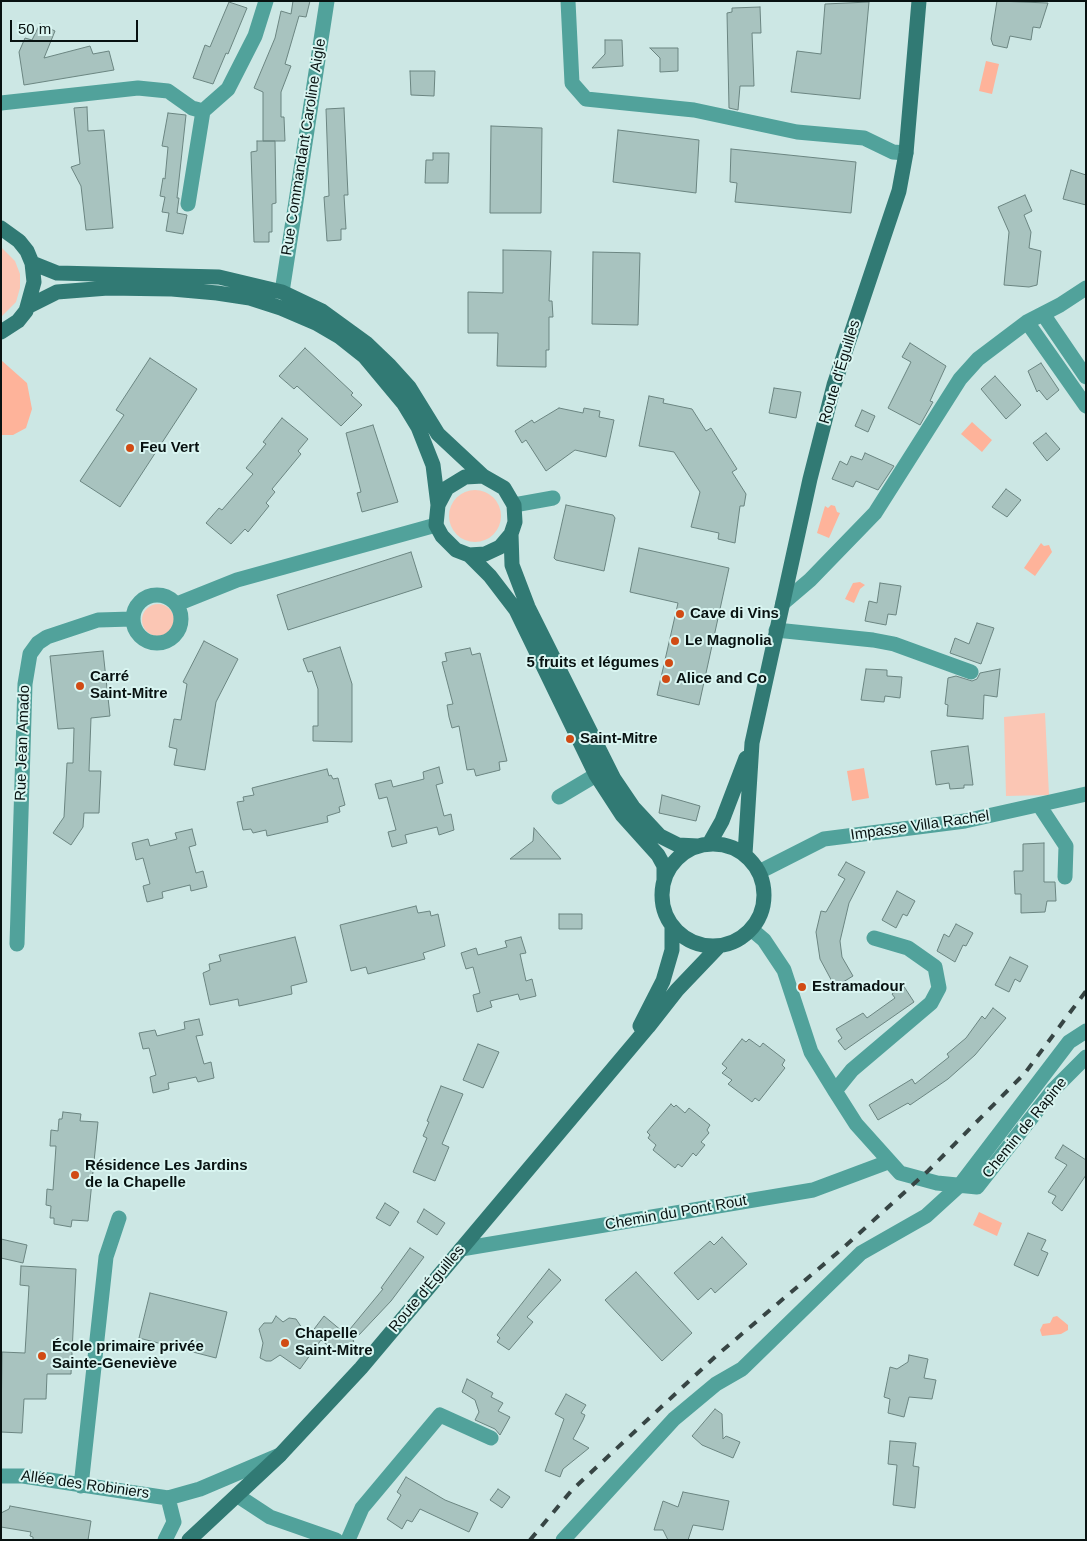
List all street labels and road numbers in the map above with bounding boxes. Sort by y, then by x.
street label: Rue Commandant Caroline Aigle [278,37,330,257]
street label: Route d'Éguilles [816,318,864,426]
street label: Rue Jean Amado [12,685,34,801]
street label: Impasse Villa Rachel [850,807,990,845]
street label: Chemin de Rapine [979,1074,1071,1182]
street label: Chemin du Pont Rout [604,1192,748,1234]
street label: Route d'Éguilles [385,1242,469,1336]
street label: Allée des Robiniers [20,1467,150,1503]

